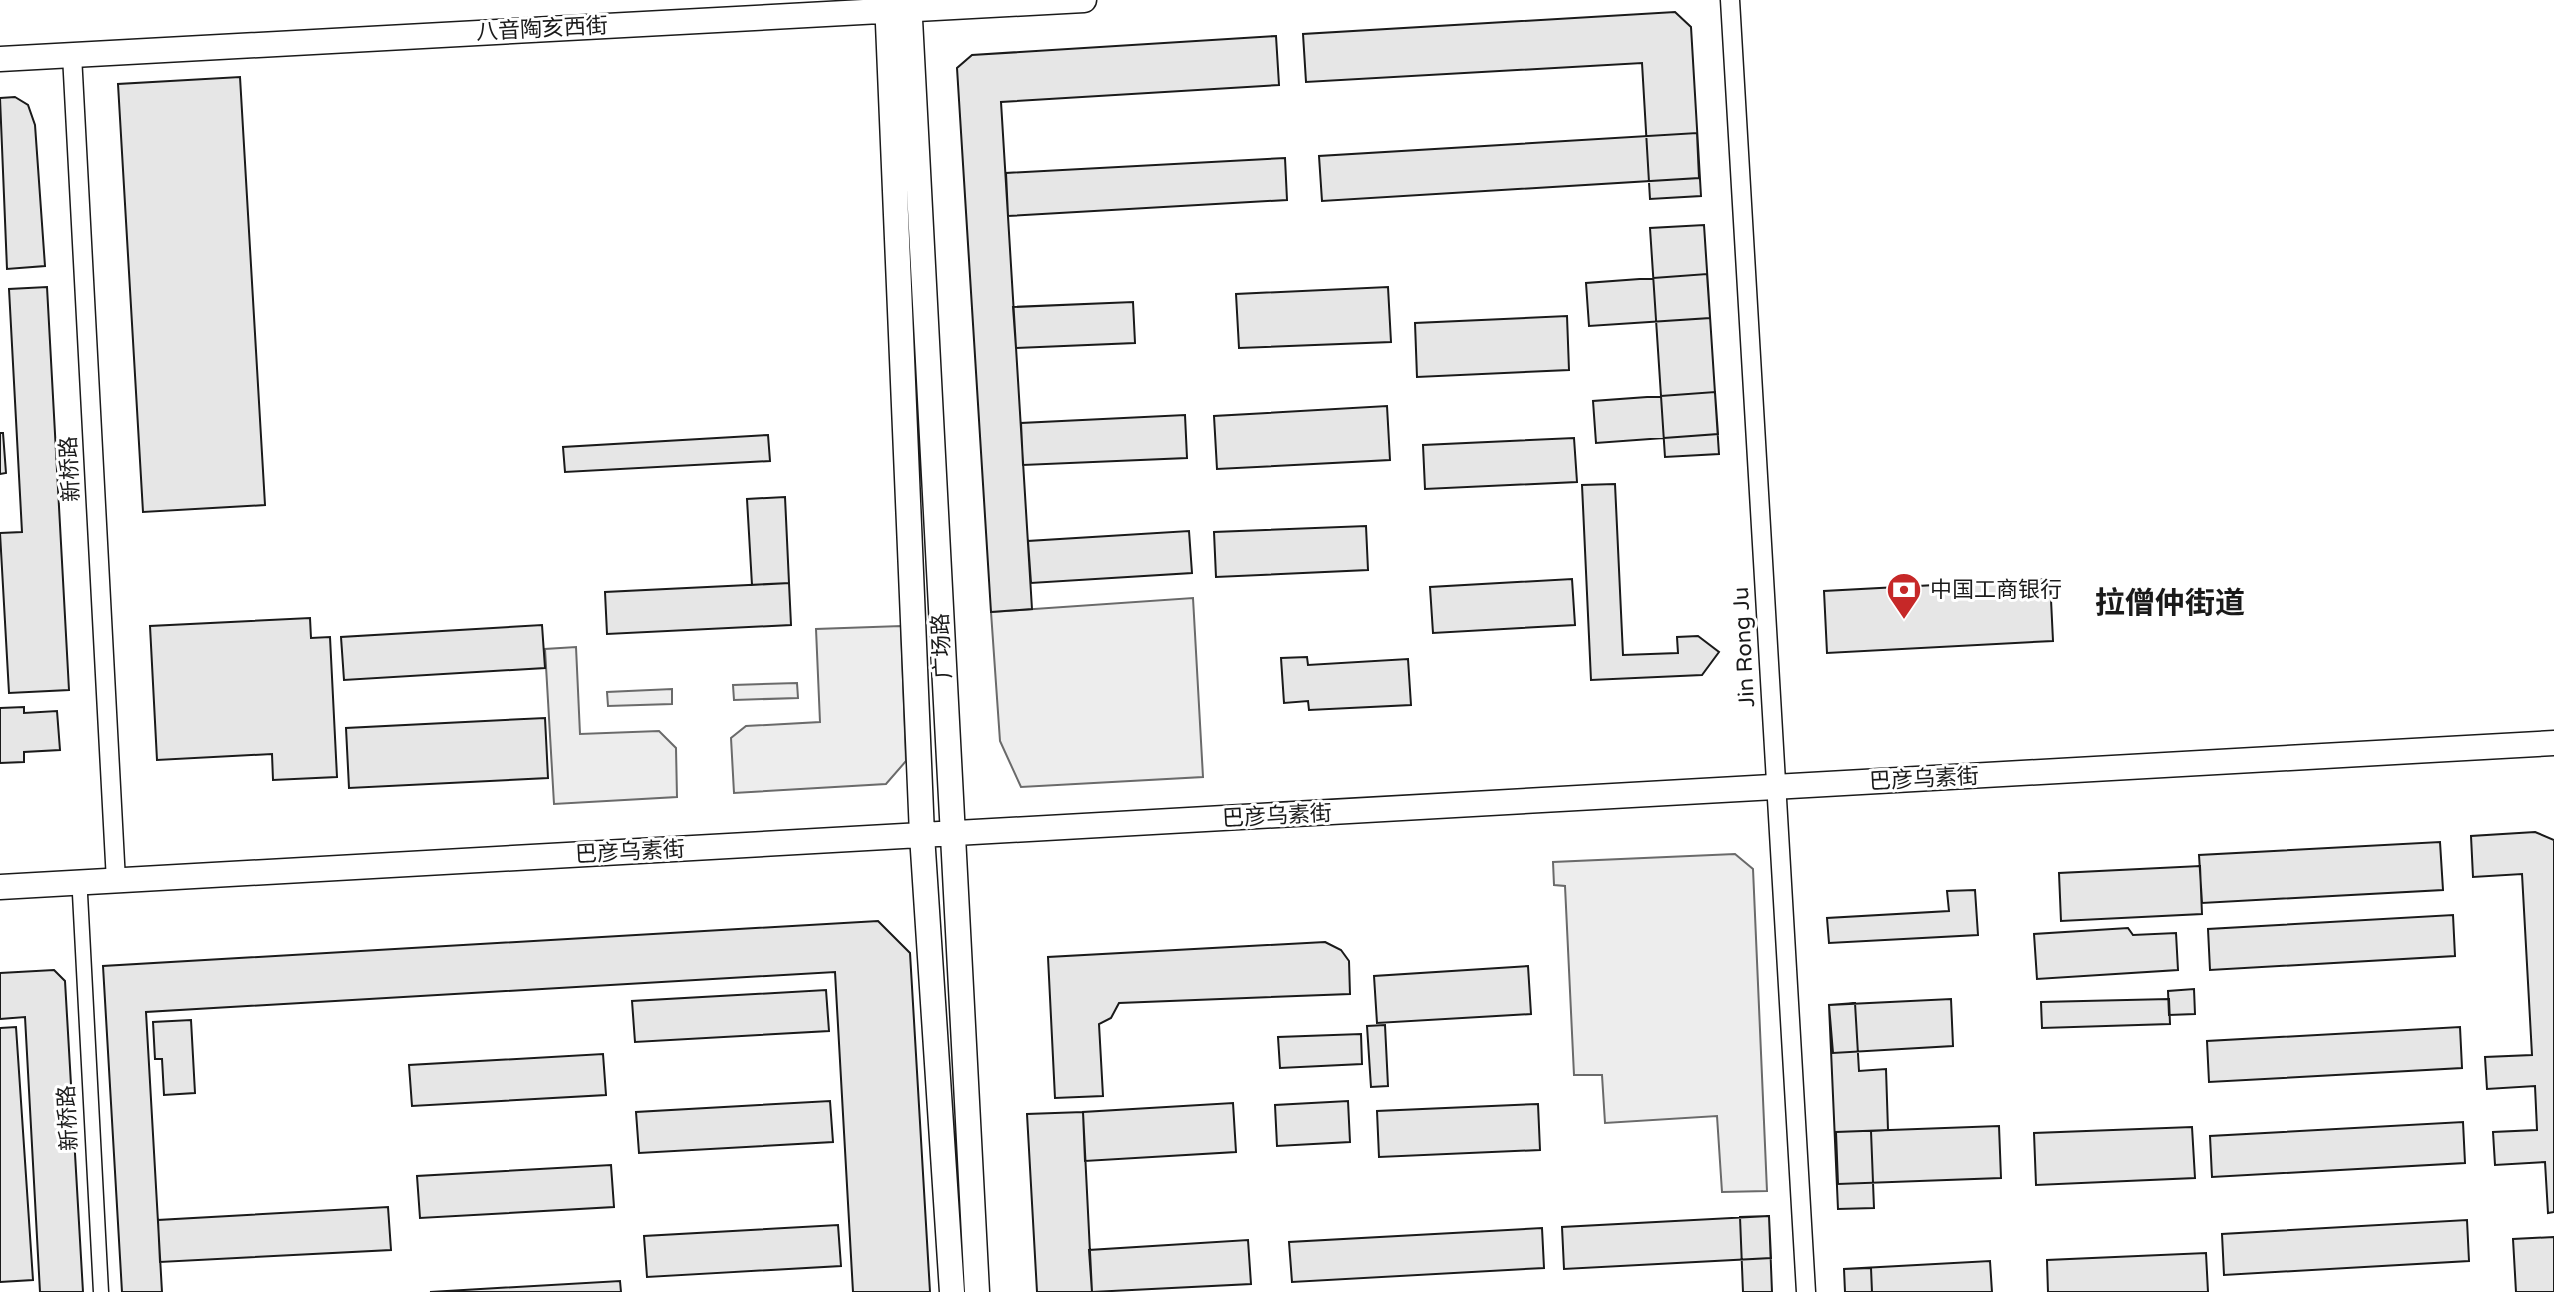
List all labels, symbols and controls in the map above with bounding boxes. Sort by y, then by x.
street label: 八音陶亥西街 [475,13,609,45]
street label: 新桥路 [55,435,85,503]
bank icon: 中国工商银行 [1885,571,1923,621]
place label: 中国工商银行 [1930,577,2062,603]
district label: 拉僧仲街道 [2095,585,2245,622]
street label: Jin Rong Ju [1728,586,1760,708]
street label: 广场路 [927,612,957,680]
street label: 巴彦乌素街 [1868,763,1980,795]
street label: 巴彦乌素街 [1221,800,1333,832]
street label: 巴彦乌素街 [574,836,686,868]
street label: 新桥路 [53,1084,83,1152]

